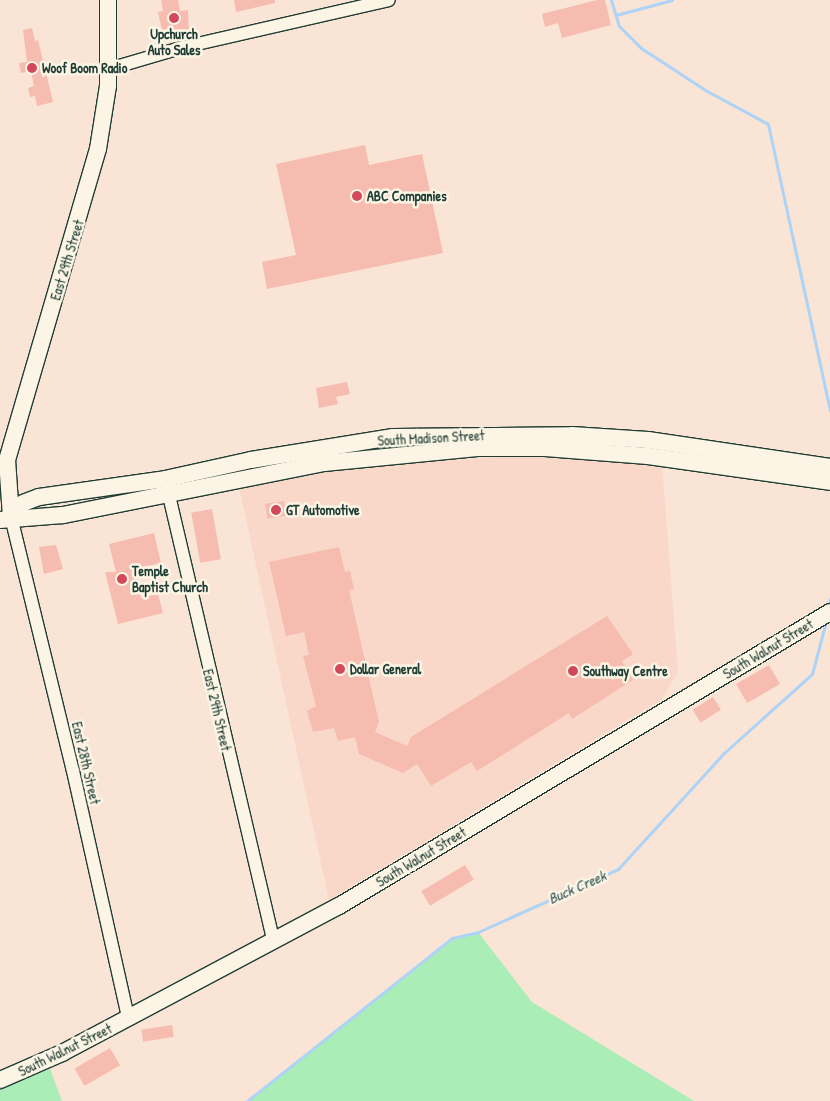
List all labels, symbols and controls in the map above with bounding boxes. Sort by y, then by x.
marker: Upchurch Auto Sales [168,12,180,24]
place label: Upchurch Auto Sales [148,26,200,58]
place label: Woof Boom Radio [42,60,127,76]
marker: Woof Boom Radio [26,62,38,74]
place label: ABC Companies [367,188,447,204]
marker: ABC Companies [351,190,363,202]
street label: East 29th Street [47,218,87,302]
street label: South Madison Street [377,427,485,449]
place label: GT Automotive [286,502,360,518]
marker: GT Automotive [270,504,282,516]
place label: Temple Baptist Church [132,563,208,596]
marker: Temple Baptist Church [116,573,128,585]
street label: South Walnut Street [720,616,816,682]
place label: Dollar General [350,661,421,677]
marker: Dollar General [334,663,346,675]
place label: Southway Centre [583,663,668,679]
marker: Southway Centre [567,665,579,677]
street label: East 29th Street [199,668,235,752]
street label: East 28th Street [68,720,104,806]
street label: South Walnut Street [373,824,469,890]
water label: Buck Creek [545,866,609,908]
street label: South Walnut Street [15,1020,115,1080]

